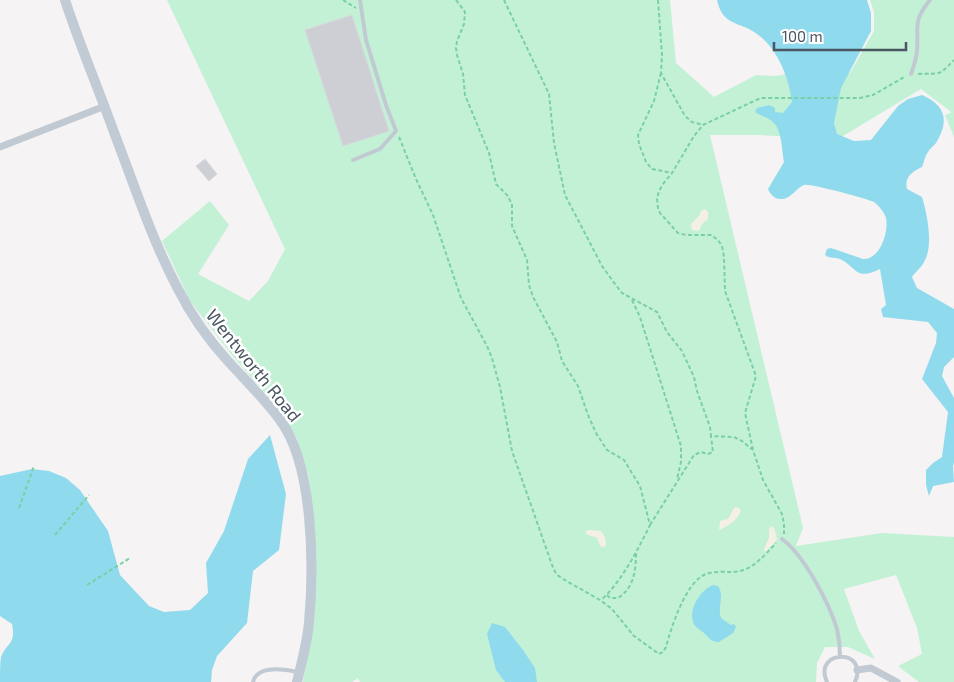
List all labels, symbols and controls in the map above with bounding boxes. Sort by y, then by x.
scale bar [774,20,906,52]
text: 100 m [782,27,823,45]
street label: Wentworth Road [202,304,306,426]

